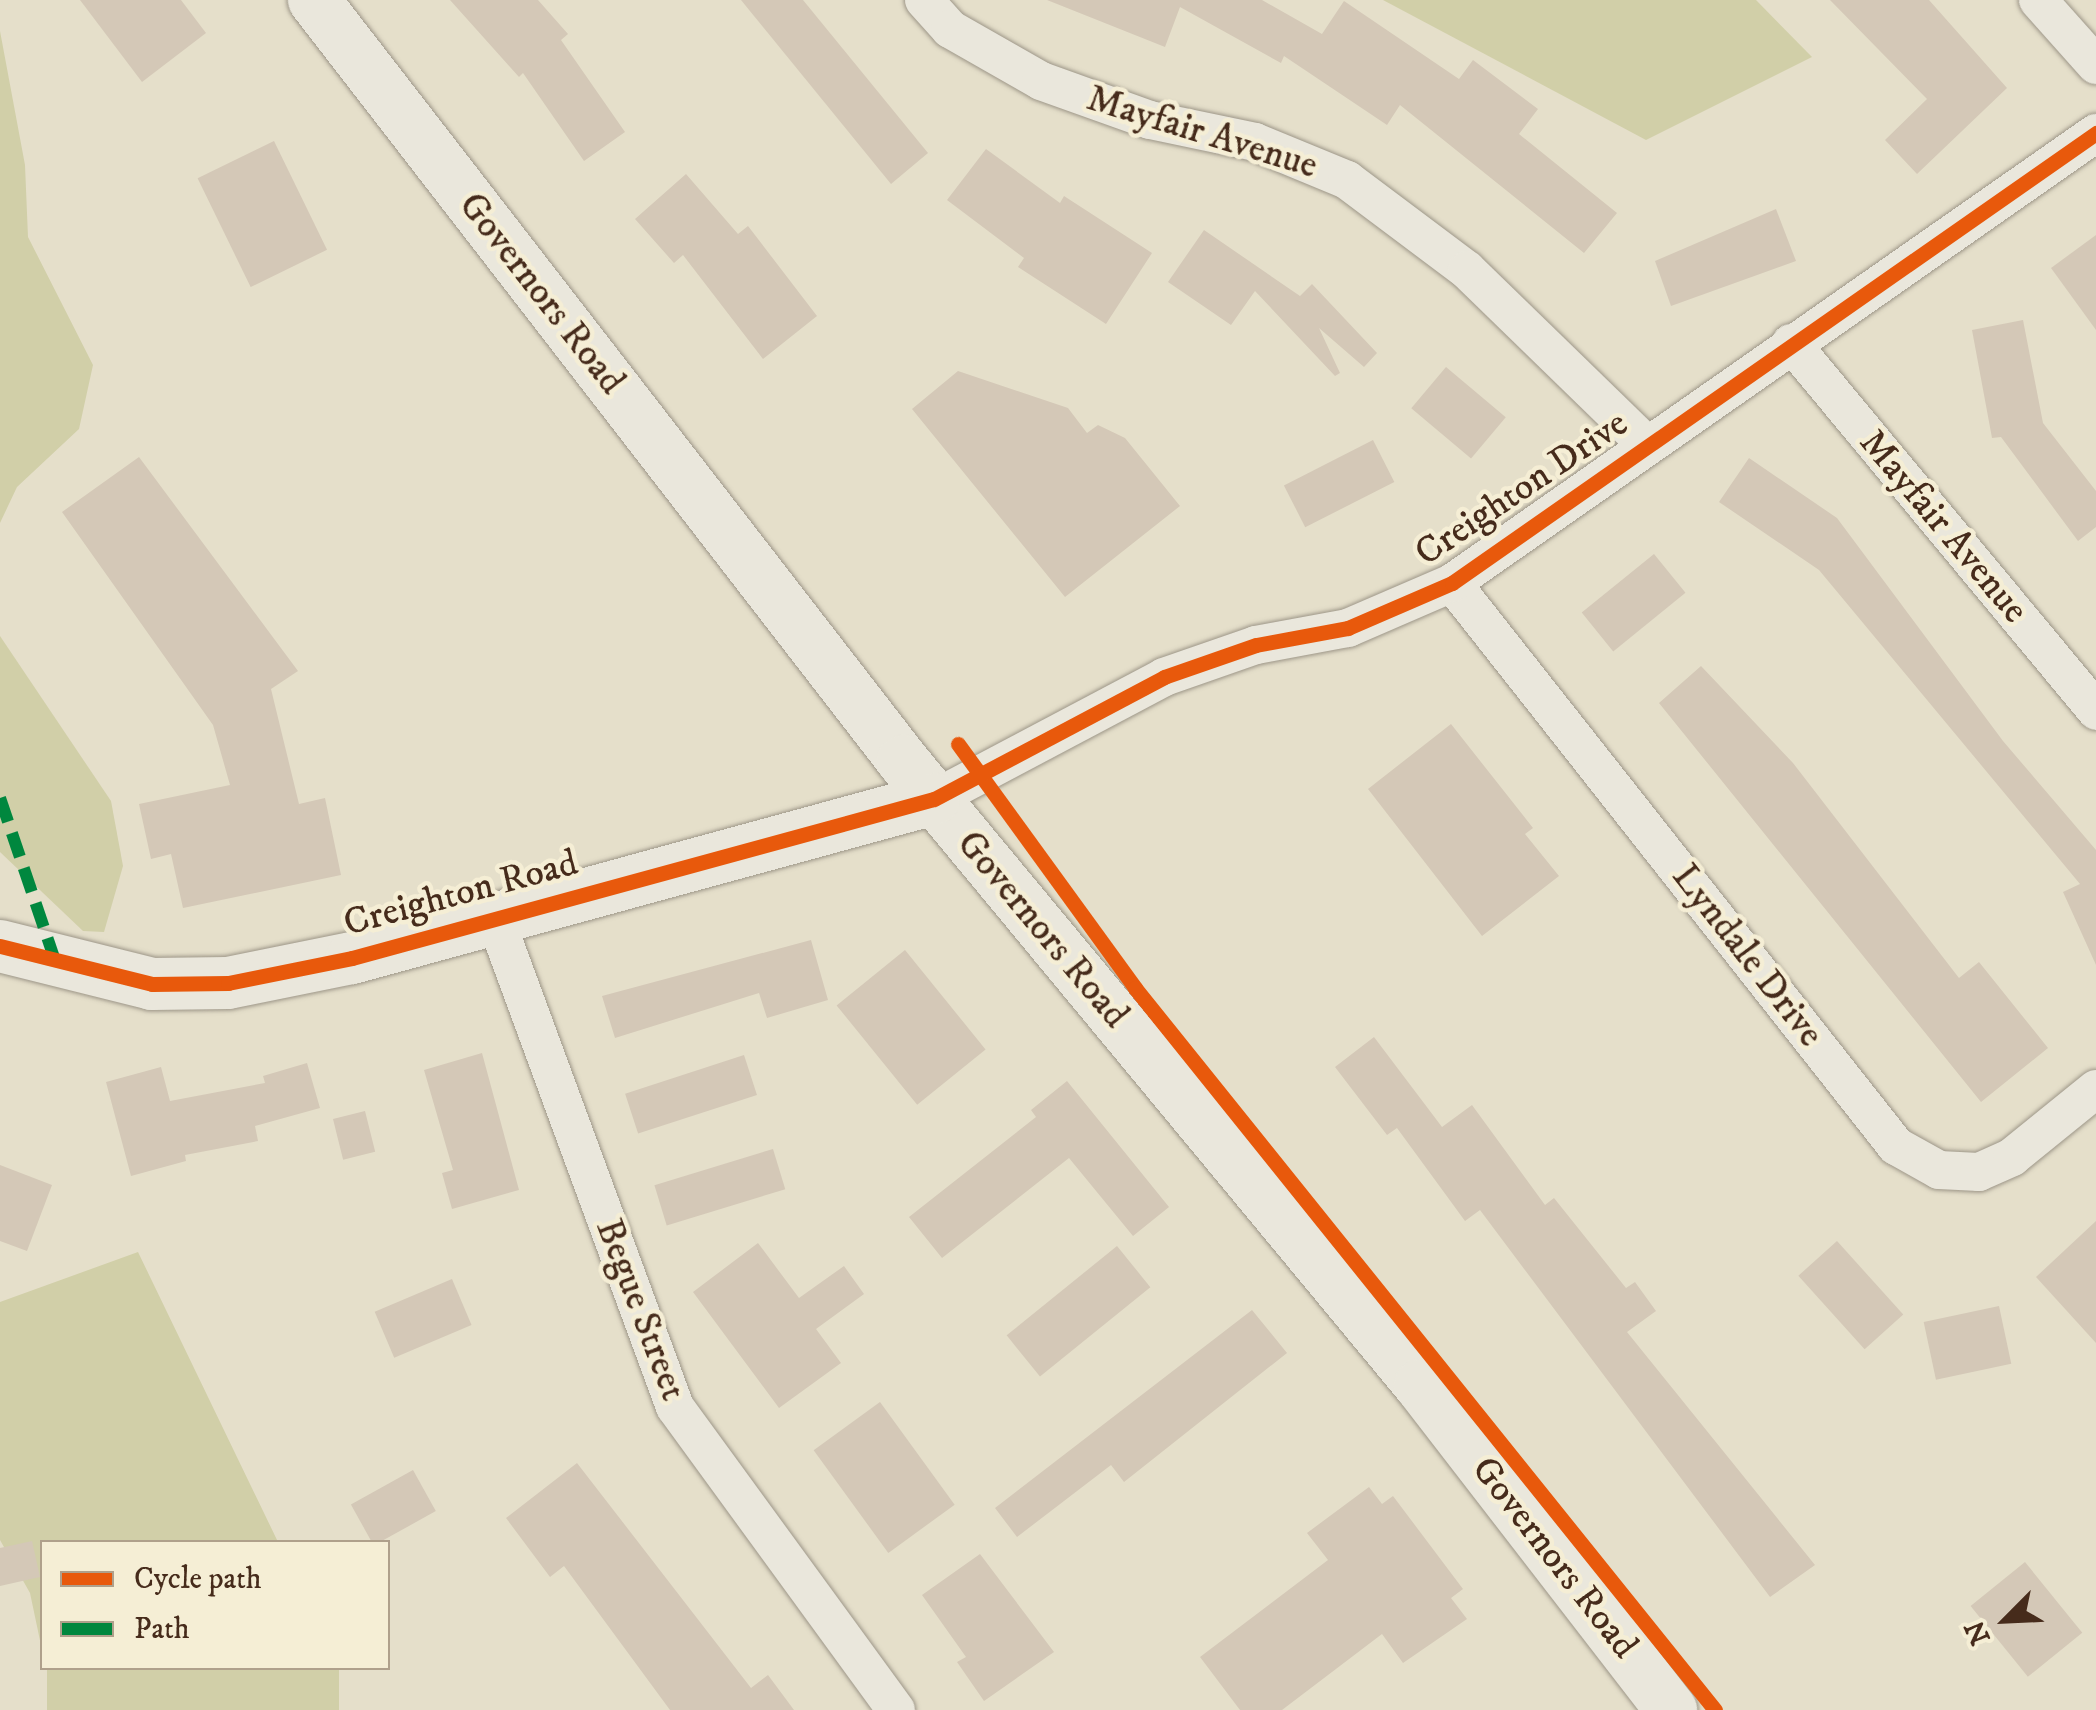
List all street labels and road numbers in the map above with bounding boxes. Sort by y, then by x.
street label: Mayfair Avenue [1081,76,1323,190]
street label: Governors Road [448,184,634,404]
street label: Creighton Drive [1407,401,1637,577]
street label: Mayfair Avenue [1849,421,2037,633]
street label: Governors Road [946,822,1138,1038]
street label: Creighton Road [339,841,583,947]
street label: Lyndale Drive [1661,855,1833,1057]
street label: Begue Street [585,1213,695,1407]
street label: Governors Road [1461,1448,1647,1668]

